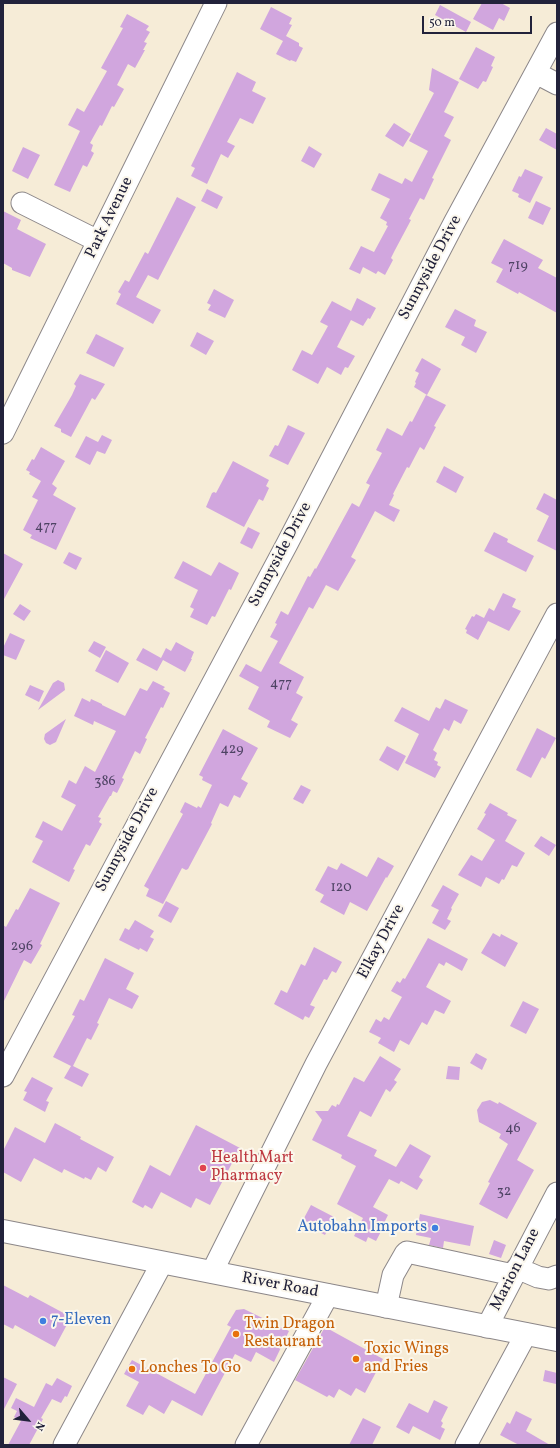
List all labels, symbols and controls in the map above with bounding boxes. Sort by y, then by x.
scale bar [424,8,534,34]
text: 50 m [429,15,455,31]
street label: Park Avenue [82,174,138,262]
street label: Sunnyside Drive [395,212,467,324]
house number: 719 [508,258,528,274]
street label: Sunnyside Drive [245,499,317,611]
house number: 477 [35,519,57,535]
house number: 477 [270,676,292,692]
house number: 429 [220,742,244,758]
house number: 386 [94,774,116,790]
street label: Sunnyside Drive [92,784,164,896]
house number: 120 [330,880,352,896]
street label: Elkay Drive [354,901,410,983]
house number: 296 [11,939,33,955]
house number: 46 [505,1121,521,1137]
place label: HealthMart Pharmacy [211,1149,294,1187]
marker: HealthMart Pharmacy [198,1163,208,1173]
house number: 32 [497,1184,511,1200]
place label: Autobahn Imports [298,1218,427,1238]
marker: Autobahn Imports [430,1223,440,1233]
street label: Marion Lane [487,1226,545,1314]
street label: River Road [240,1269,320,1303]
place label: 7-Eleven [51,1311,112,1331]
place label: Twin Dragon Restaurant [244,1315,335,1353]
marker: 7-Eleven [38,1316,48,1326]
marker: Twin Dragon Restaurant [231,1329,241,1339]
place label: Toxic Wings and Fries [364,1340,449,1378]
marker: Toxic Wings and Fries [351,1354,361,1364]
place label: Lonches To Go [140,1359,241,1379]
marker: Lonches To Go [127,1364,137,1374]
north arrow [8,1400,48,1440]
text: N [31,1419,48,1433]

